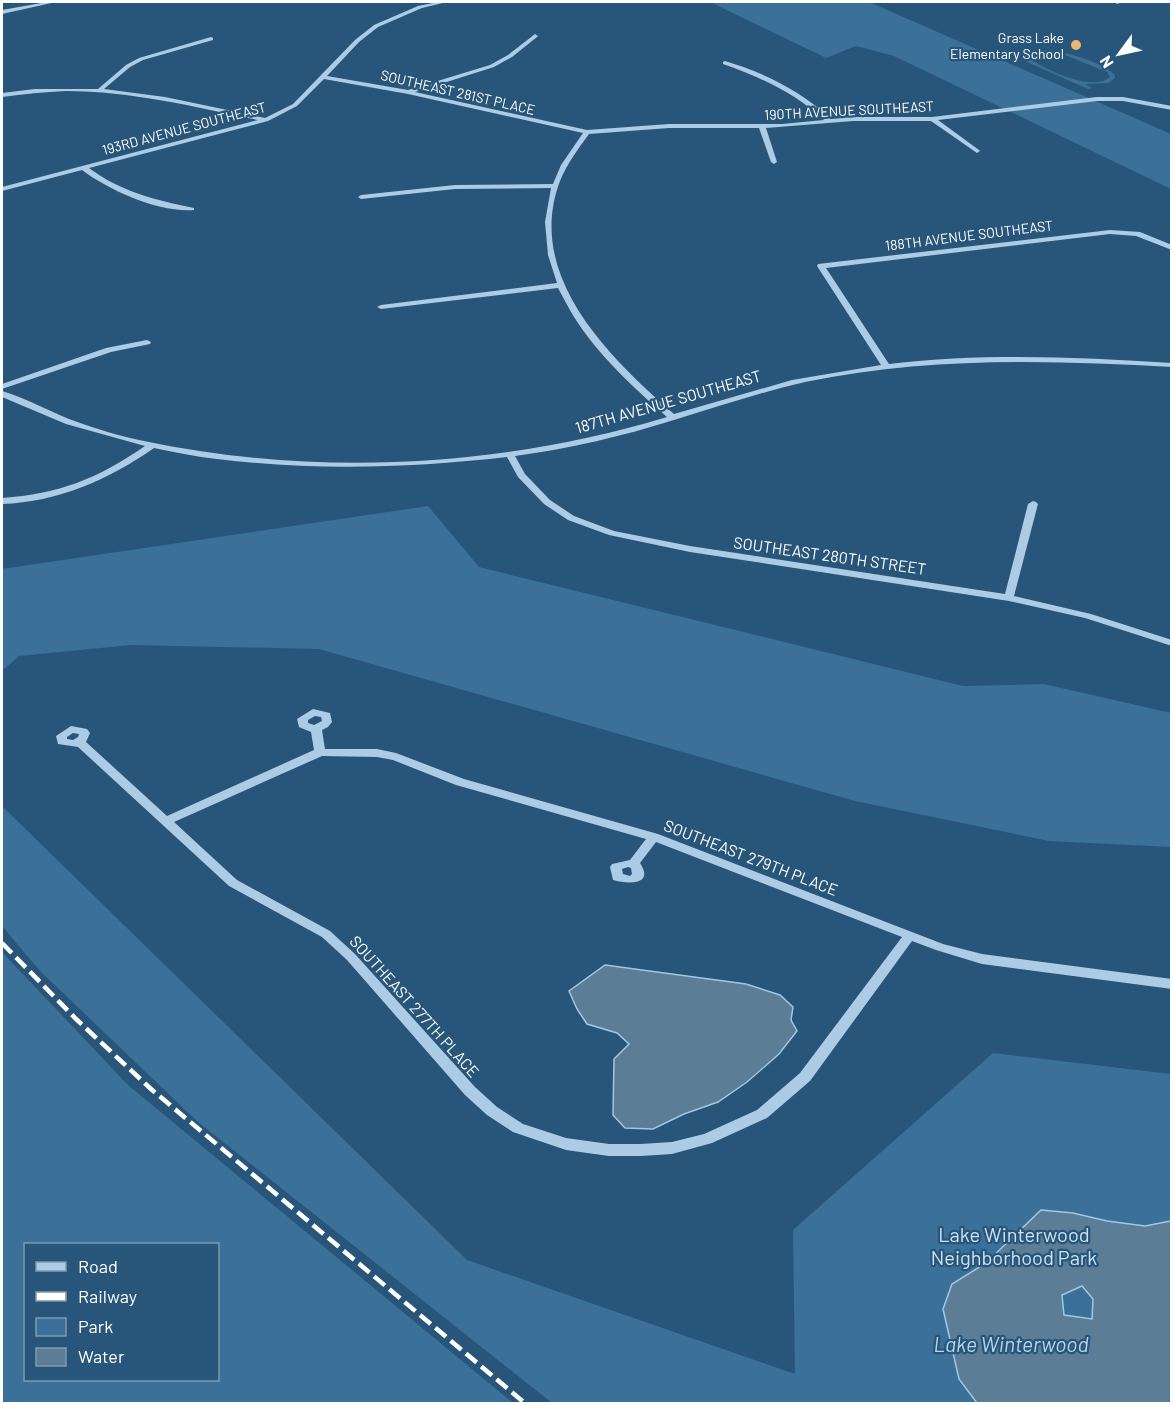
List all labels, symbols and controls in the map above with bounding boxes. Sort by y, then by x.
north arrow [1089,24,1149,84]
place label: Grass Lake Elementary School [950,29,1064,62]
marker: Grass Lake Elementary School [1069,38,1083,52]
text: N [1095,53,1117,72]
street label: SOUTHEAST 281ST PLACE [379,66,537,118]
street label: 190TH AVENUE SOUTHEAST [764,97,934,123]
street label: 193RD AVENUE SOUTHEAST [100,98,268,158]
street label: 188TH AVENUE SOUTHEAST [884,216,1054,254]
street label: 187TH AVENUE SOUTHEAST [573,365,763,437]
street label: SOUTHEAST 280TH STREET [732,532,928,578]
street label: SOUTHEAST 279TH PLACE [661,815,841,899]
street label: SOUTHEAST 277TH PLACE [346,931,484,1081]
park label: Lake Winterwood Neighborhood Park [931,1222,1097,1269]
legend [24,1243,219,1381]
text: Road [78,1255,118,1277]
text: Railway [78,1285,137,1307]
text: Park [78,1315,113,1337]
water label: Lake Winterwood [933,1331,1089,1356]
text: Water [78,1345,125,1367]

